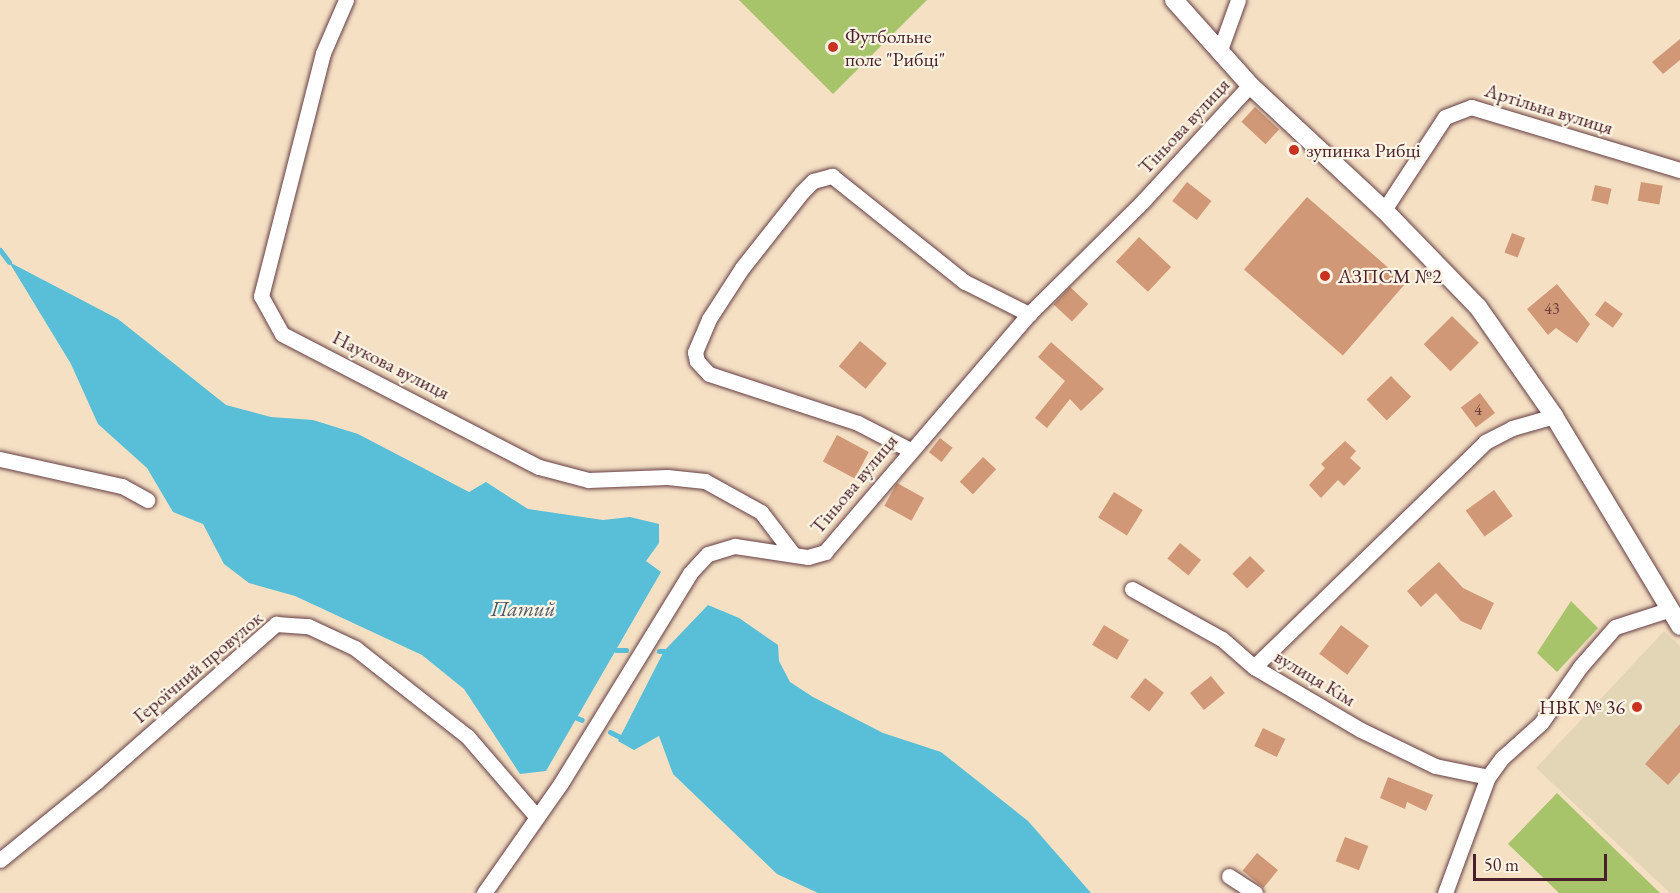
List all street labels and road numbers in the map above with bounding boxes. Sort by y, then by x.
street label: Тіньова вулиця [1133,73,1235,179]
street label: Артільна вулиця [1482,78,1616,140]
street label: Наукова вулиця [328,325,454,405]
street label: Тіньова вулиця [805,429,903,539]
street label: Героїчний провулок [128,606,268,728]
street label: вулиця Кім [1270,644,1360,712]

